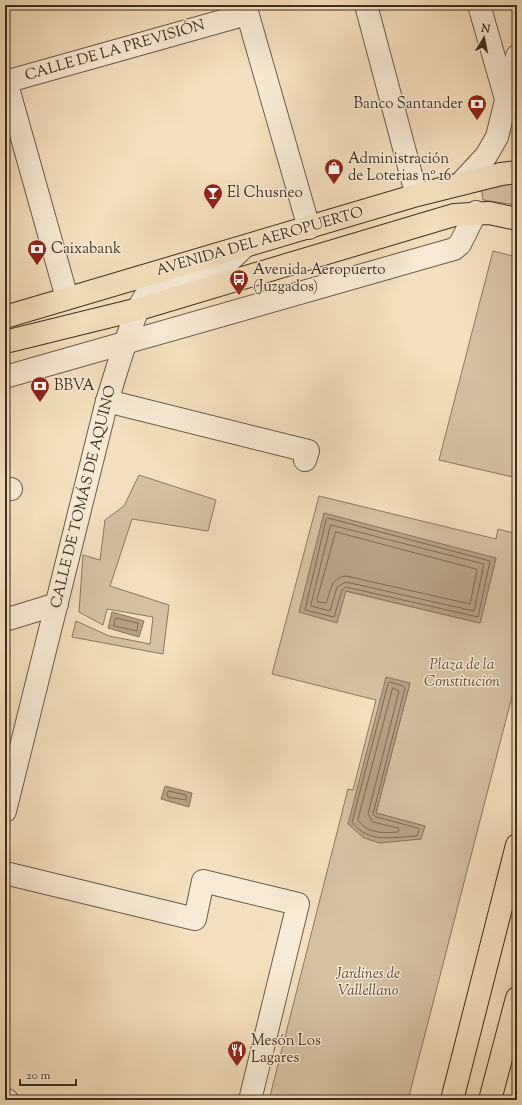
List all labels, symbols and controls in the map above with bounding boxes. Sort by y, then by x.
street label: CALLE DE LA PREVISIÓN [22,13,207,87]
north arrow [464,18,504,58]
text: N [479,20,491,38]
bank icon: Banco Santander [466,93,488,121]
place label: Banco Santander [353,94,463,115]
place label: Administración de Loterias nº 16 [348,149,451,187]
shop icon: Administración de Loterias nº 16 [323,157,345,185]
bar icon: El Chusneo [202,182,224,210]
place label: El Chusneo [227,183,303,204]
street label: AVENIDA DEL AEROPUERTO [154,202,366,282]
bank icon: Caixabank [26,238,48,266]
place label: Caixabank [51,239,121,260]
place label: Avenida Aeropuerto (Juzgados) [253,260,385,298]
bus stop icon: Avenida Aeropuerto (Juzgados) [228,268,250,296]
bank icon: BBVA [29,375,51,403]
place label: BBVA [54,376,95,397]
street label: CALLE DE TOMÁS DE AQUINO [45,383,122,611]
park label: Plaza de la Constitución [424,655,500,693]
park label: Jardines de Vallellano [335,964,400,1002]
place label: Mesón Los Lagares [251,1031,321,1069]
restaurant icon: Mesón Los Lagares [226,1039,248,1067]
scale bar [20,1061,76,1087]
text: 20 m [26,1067,51,1085]

